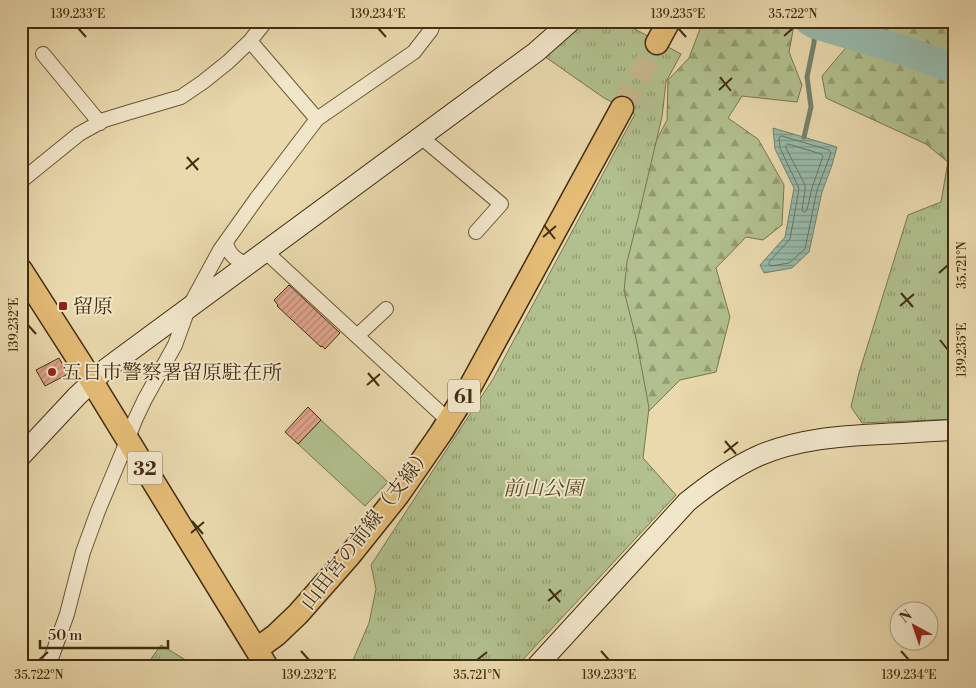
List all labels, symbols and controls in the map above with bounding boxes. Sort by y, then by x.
text: 139.233°E [51,7,105,22]
text: 139.234°E [350,7,406,22]
text: 139.235°E [651,7,705,22]
text: 35.722°N [769,7,817,22]
text: 35.721°N [955,241,970,289]
place label: 留原 [73,295,113,320]
text: 139.232°E [7,298,22,352]
marker: 留原 [57,300,69,312]
text: 139.235°E [955,323,970,377]
place label: 五日市警察署留原駐在所 [62,361,282,386]
marker: 五日市警察署留原駐在所 [46,366,58,378]
road number: 61 [448,380,480,412]
street label: 山田宮の前線（支線） [296,442,439,615]
road number: 32 [128,452,162,484]
park label: 前山公園 [503,477,586,502]
north arrow [888,600,938,650]
text: N [896,606,916,627]
scale bar [40,618,168,650]
text: 50 m [48,626,82,645]
text: 35.722°N [15,668,63,683]
text: 139.232°E [282,668,336,683]
text: 35.721°N [453,668,501,683]
text: 139.233°E [582,668,636,683]
text: 139.234°E [881,668,937,683]

